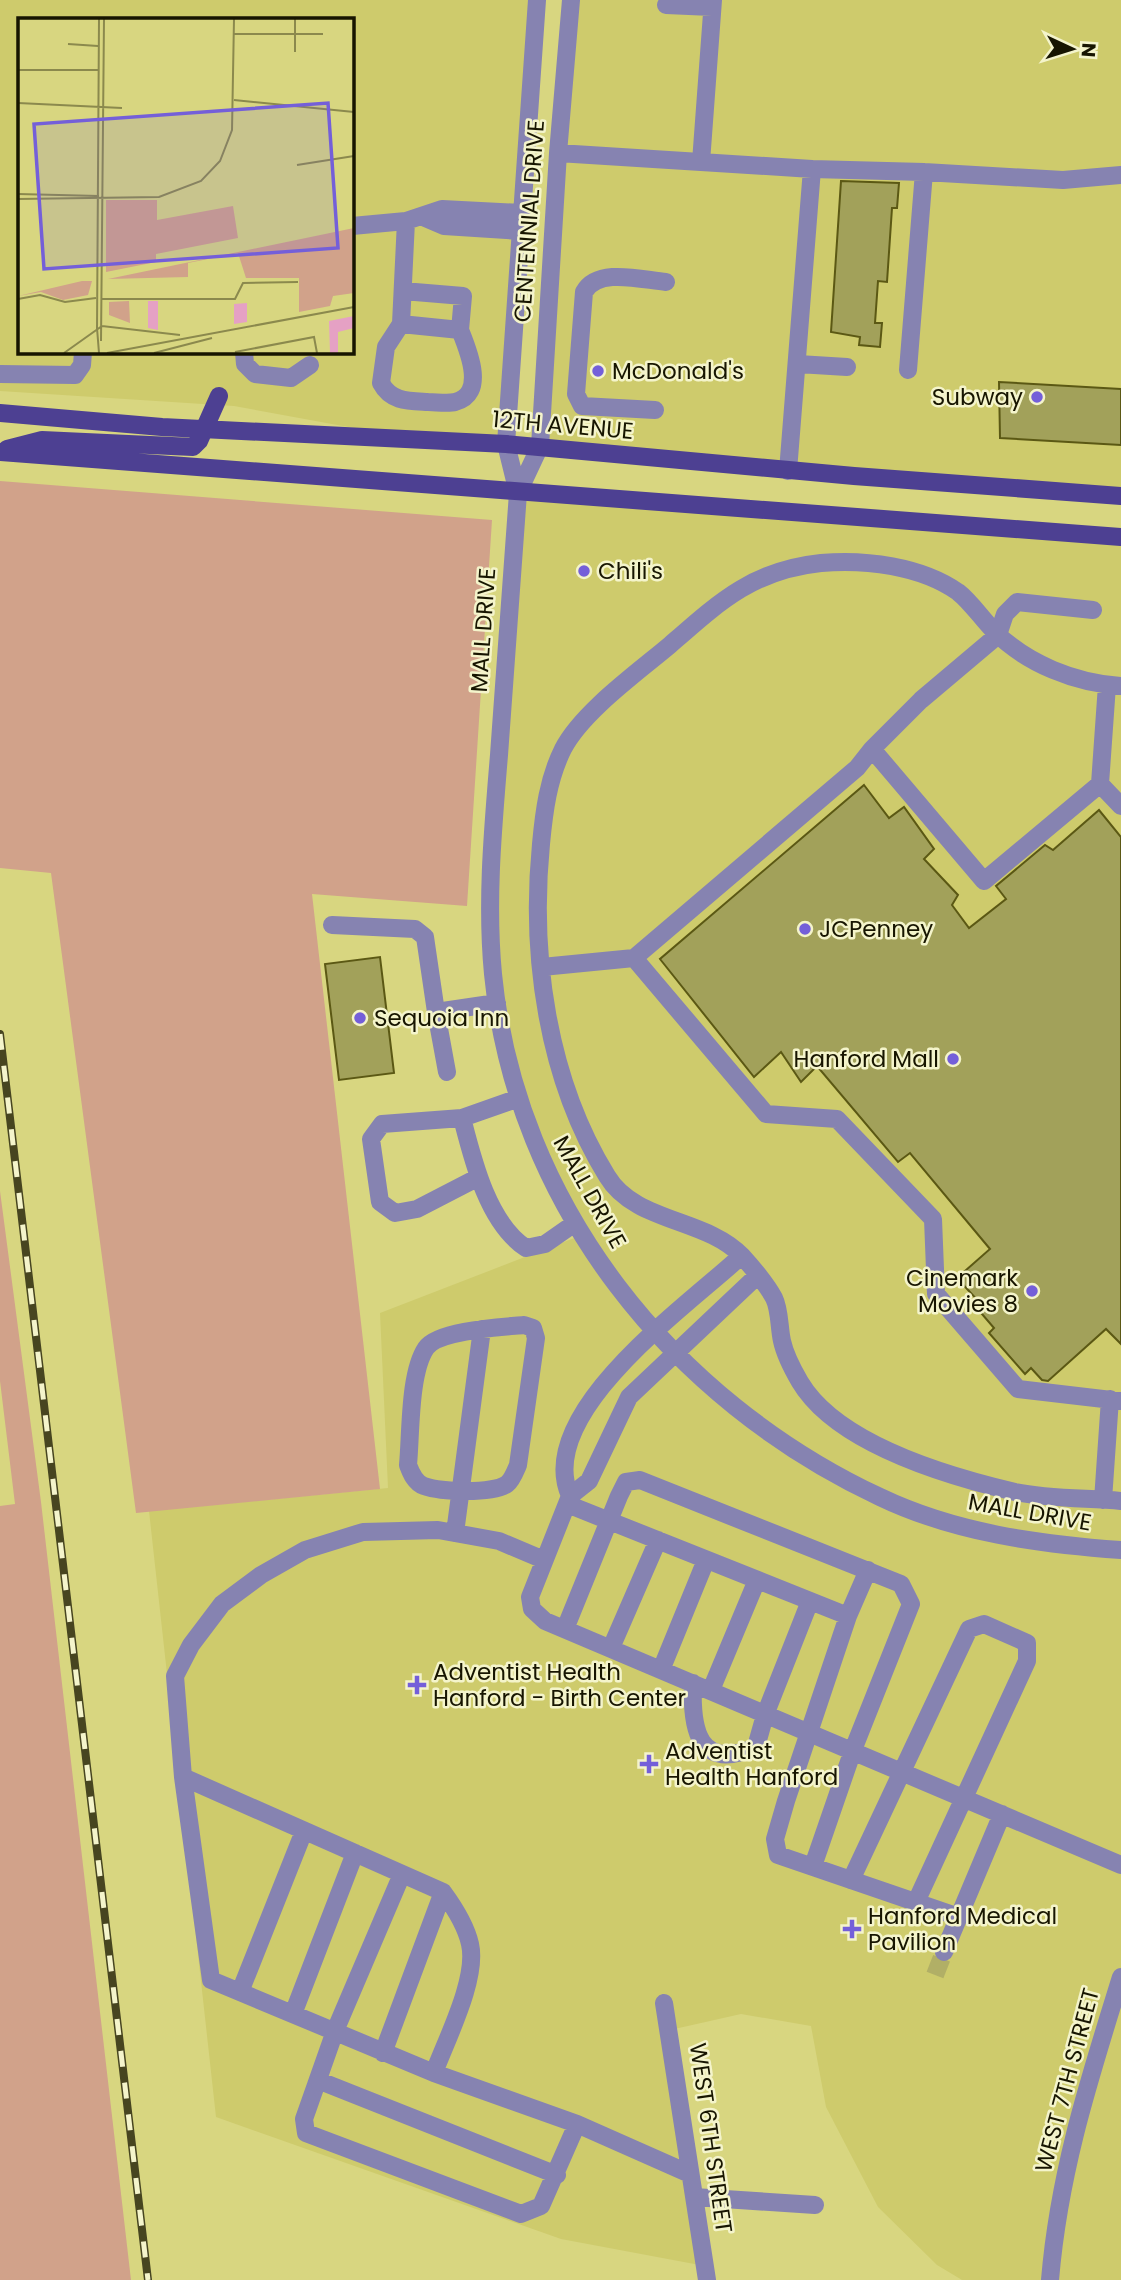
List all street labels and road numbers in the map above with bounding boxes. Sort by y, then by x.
street label: CENTENNIAL DRIVE [506,119,552,323]
street label: 12TH AVENUE [491,403,635,447]
street label: MALL DRIVE [463,567,503,693]
street label: MALL DRIVE [546,1130,634,1254]
street label: MALL DRIVE [966,1485,1094,1539]
street label: WEST 7TH STREET [1027,1984,1107,2176]
street label: WEST 6TH STREET [682,2041,740,2235]

